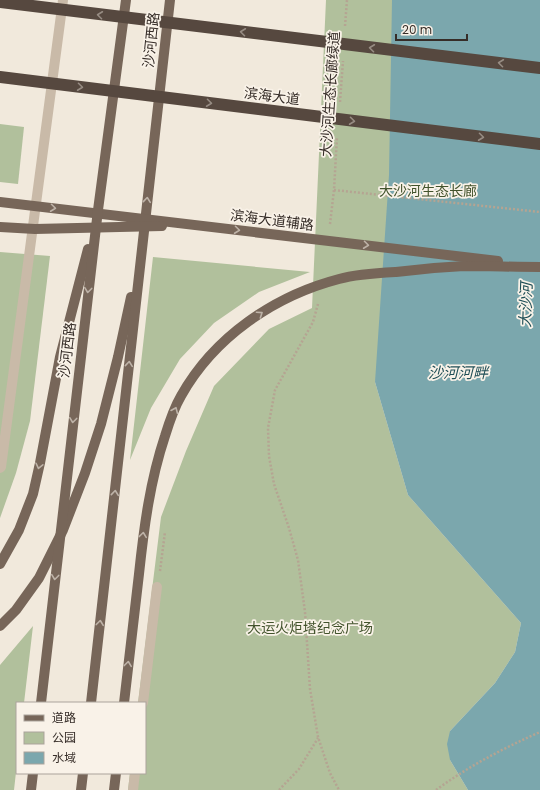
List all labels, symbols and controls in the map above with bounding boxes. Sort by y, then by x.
one-way arrow [97,10,103,19]
street label: 沙河西路 [138,11,164,69]
scale bar [396,16,467,42]
text: 20 m [402,21,432,38]
one-way arrow [240,28,246,37]
street label: 大沙河生态长廊绿道 [316,30,344,158]
one-way arrow [369,44,375,53]
one-way arrow [498,59,504,68]
one-way arrow [77,82,83,91]
street label: 滨海大道 [243,83,301,109]
one-way arrow [206,98,212,107]
one-way arrow [349,116,355,125]
one-way arrow [478,132,484,141]
park label: 大沙河生态长廊 [379,181,477,201]
one-way arrow [143,197,152,203]
one-way arrow [50,203,56,212]
street label: 滨海大道辅路 [229,205,315,235]
one-way arrow [234,225,240,234]
one-way arrow [363,241,369,250]
water label: 大沙河 [514,279,537,328]
one-way arrow [84,287,93,294]
one-way arrow [256,311,263,319]
street label: 沙河西路 [54,321,80,379]
one-way arrow [124,361,133,367]
water label: 沙河河畔 [428,362,490,383]
one-way arrow [170,406,178,414]
one-way arrow [69,417,78,423]
one-way arrow [36,463,44,469]
one-way arrow [110,490,119,496]
one-way arrow [138,532,147,538]
one-way arrow [51,574,60,580]
park label: 大运火炬塔纪念广场 [247,618,373,638]
one-way arrow [96,619,105,626]
one-way arrow [124,661,133,667]
legend [16,702,146,774]
text: 道路 [52,709,76,726]
text: 公园 [52,729,76,746]
text: 水域 [52,749,76,766]

